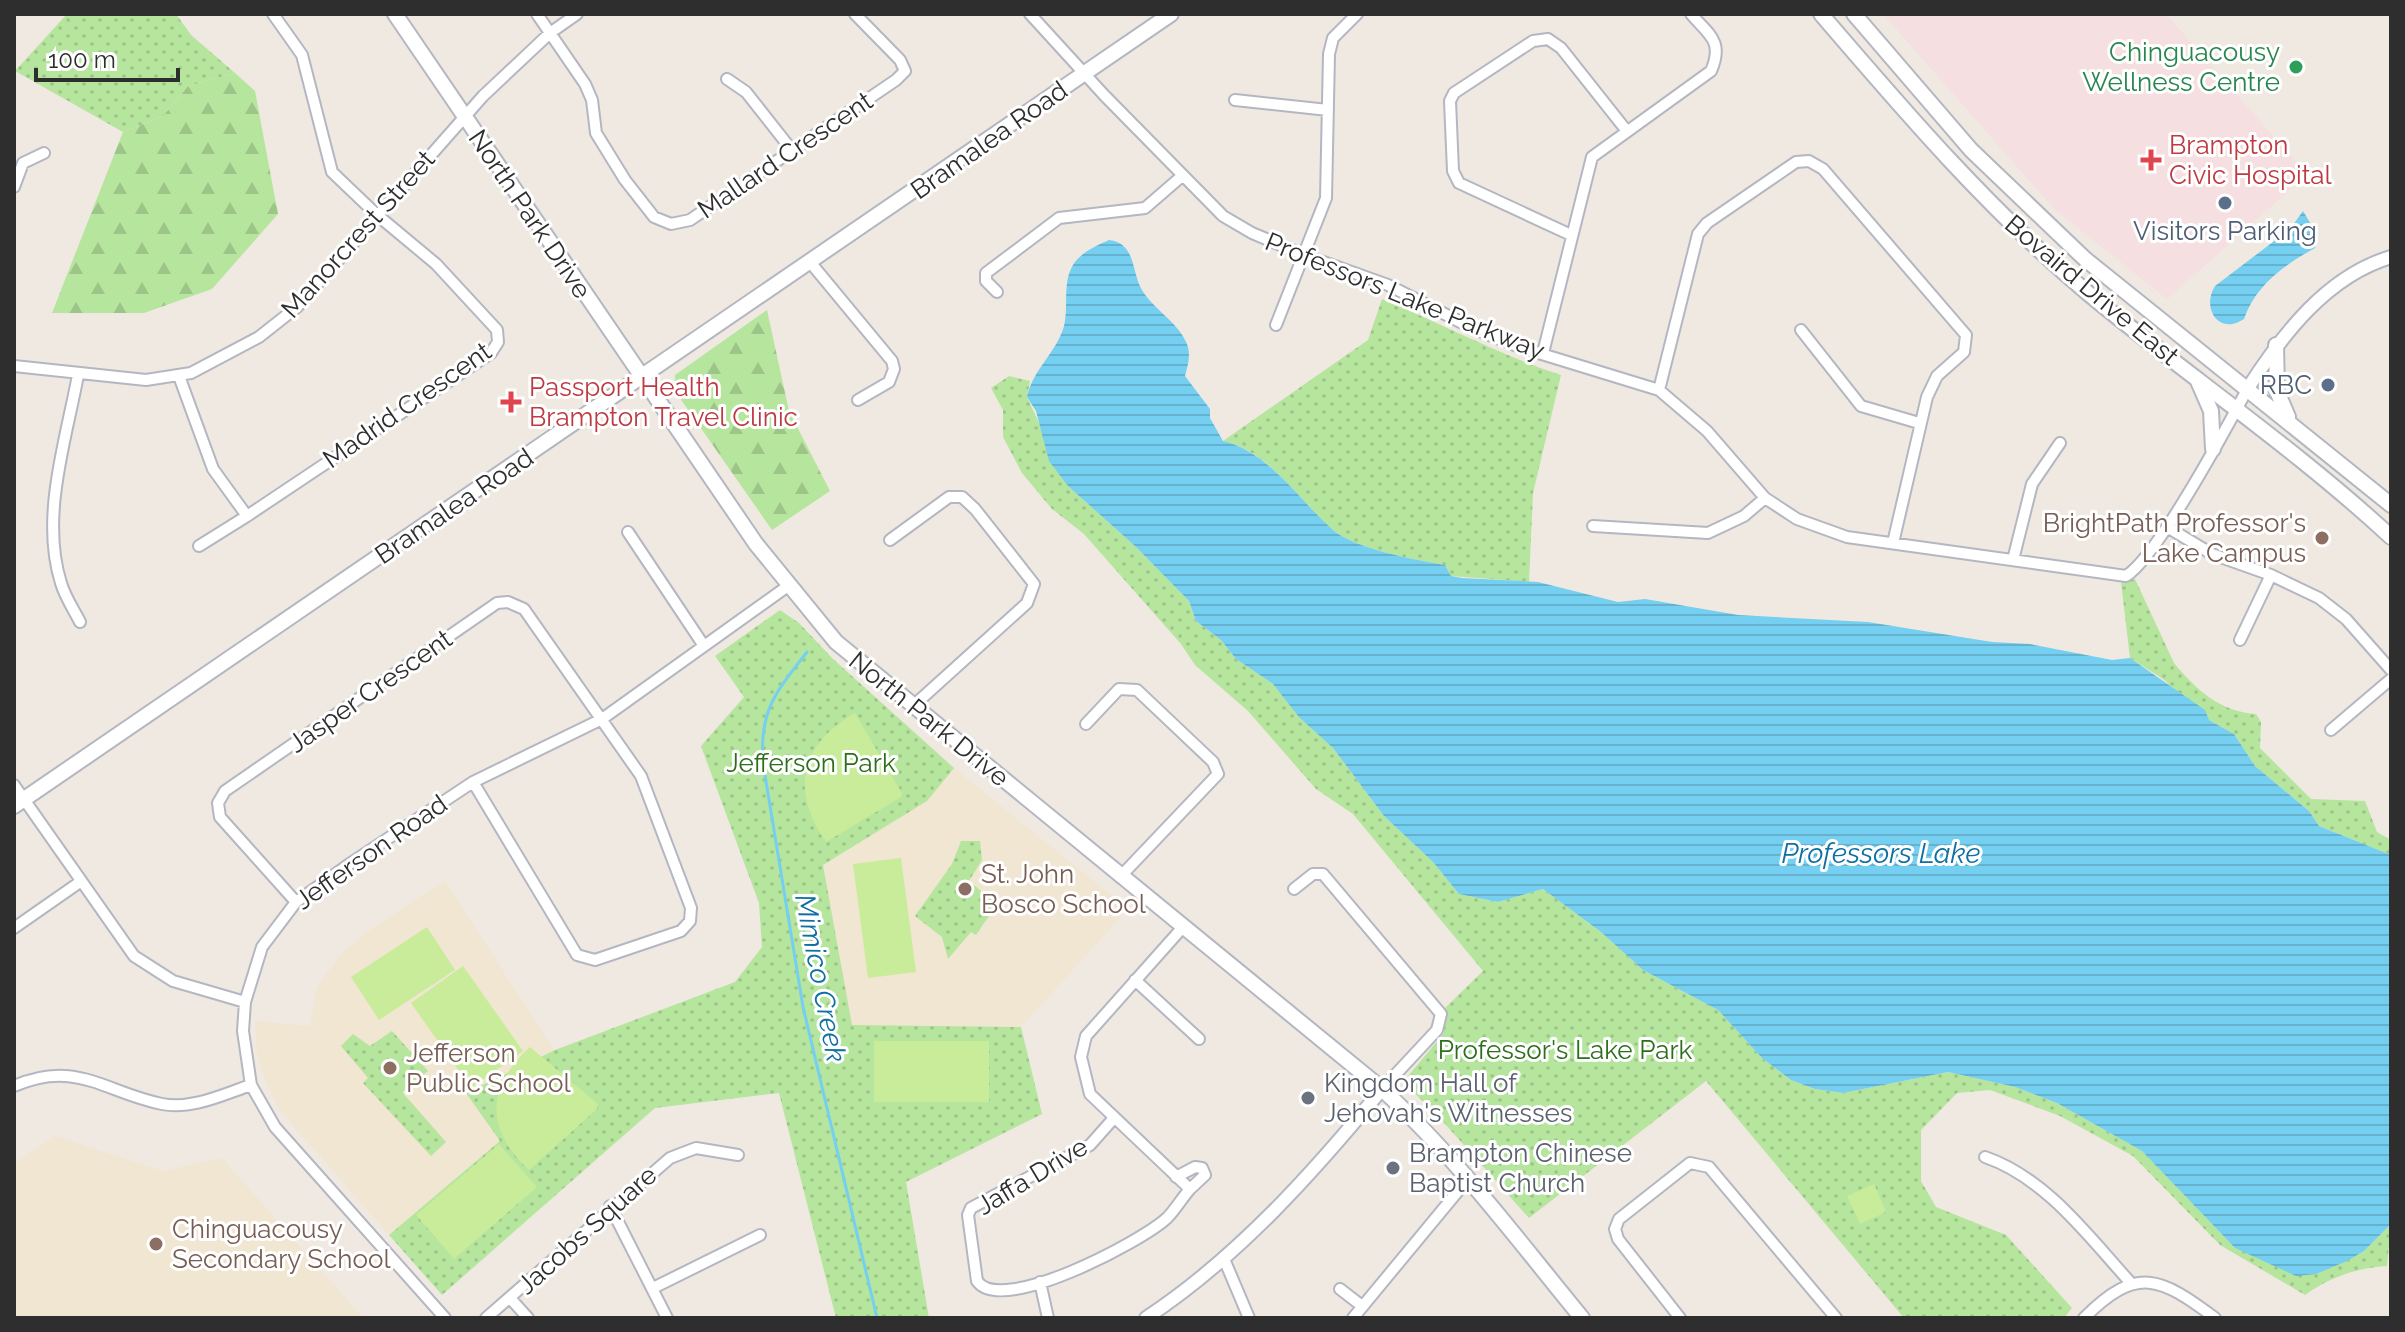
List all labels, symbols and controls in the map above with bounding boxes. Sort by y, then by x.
scale bar [36,32,178,82]
place label: Chinguacousy Wellness Centre [2082,37,2280,97]
text: 100 m [48,45,116,74]
marker: Chinguacousy Wellness Centre [2287,58,2305,76]
street label: Bramalea Road [905,75,1073,205]
street label: Mallard Crescent [692,85,878,225]
street label: North Park Drive [463,124,597,304]
place label: Brampton Civic Hospital [2169,130,2333,190]
street label: Manorcrest Street [275,144,441,324]
marker: Brampton Civic Hospital [2140,149,2162,171]
marker: Visitors Parking [2216,194,2234,212]
street label: Bovaird Drive East [1999,209,2185,371]
place label: Visitors Parking [2133,216,2317,246]
street label: Professors Lake Parkway [1261,226,1549,366]
street label: Madrid Crescent [317,336,497,474]
place label: RBC [2260,370,2312,400]
place label: Passport Health Brampton Travel Clinic [529,372,798,432]
marker: RBC [2319,376,2337,394]
marker: Passport Health Brampton Travel Clinic [500,391,522,413]
street label: Bramalea Road [369,442,539,570]
place label: BrightPath Professor's Lake Campus [2043,508,2306,568]
marker: BrightPath Professor's Lake Campus [2313,529,2331,547]
street label: Jasper Crescent [282,623,458,759]
street label: North Park Drive [843,645,1015,793]
park label: Jefferson Park [726,748,896,778]
street label: Jefferson Road [289,788,453,916]
water label: Professors Lake [1782,837,1980,870]
place label: St. John Bosco School [981,859,1147,919]
marker: St. John Bosco School [956,880,974,898]
water label: Mimico Creek [788,891,853,1065]
park label: Professor's Lake Park [1438,1035,1693,1065]
place label: Jefferson Public School [406,1038,571,1098]
marker: Jefferson Public School [381,1059,399,1077]
place label: Kingdom Hall of Jehovah's Witnesses [1324,1068,1572,1128]
marker: Kingdom Hall of Jehovah's Witnesses [1299,1089,1317,1107]
street label: Jaffa Drive [971,1131,1093,1221]
place label: Brampton Chinese Baptist Church [1409,1138,1632,1198]
marker: Brampton Chinese Baptist Church [1384,1159,1402,1177]
street label: Jacobs Square [511,1160,663,1300]
place label: Chinguacousy Secondary School [172,1214,391,1274]
marker: Chinguacousy Secondary School [147,1235,165,1253]

